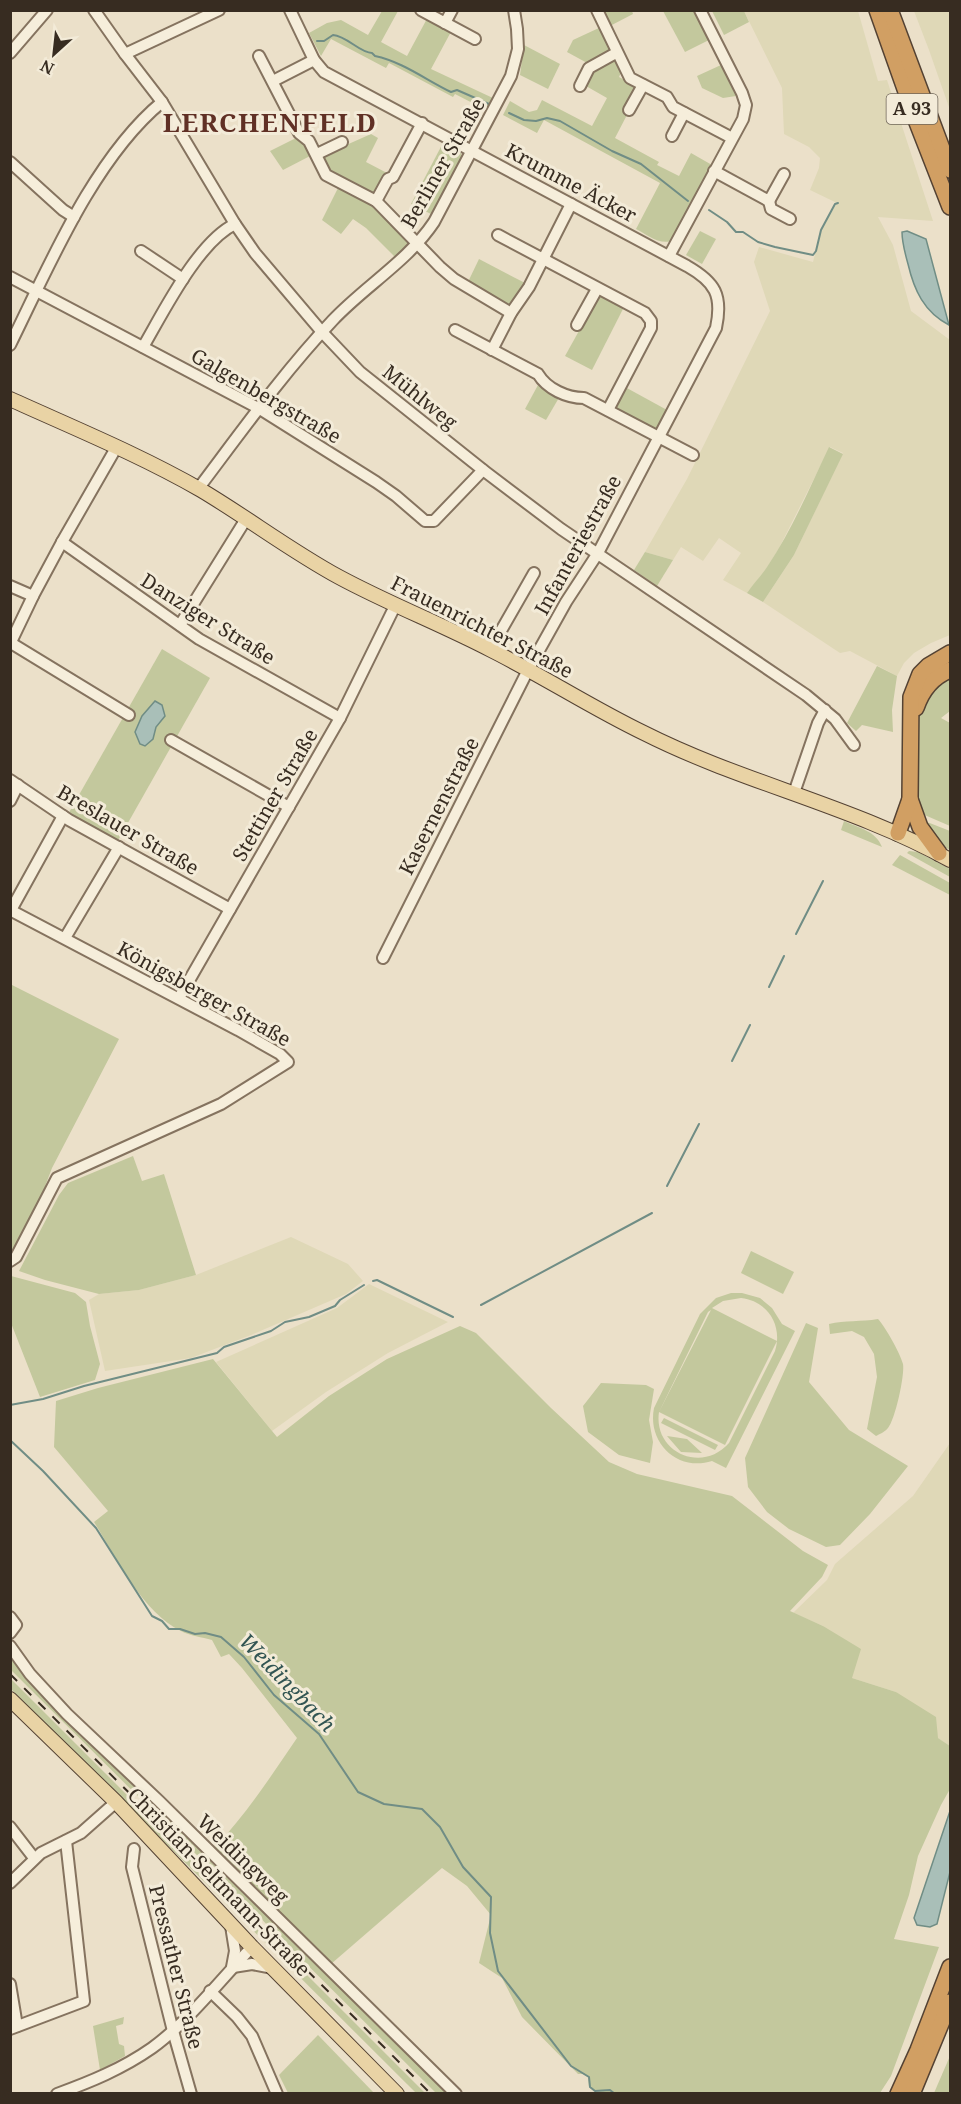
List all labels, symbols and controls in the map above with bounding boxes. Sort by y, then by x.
north arrow [24,24,84,84]
text: N [36,55,58,80]
street label: Berliner Straße [394,93,491,233]
road number: A 93 [886,94,938,124]
district label: LERCHENFELD [163,104,377,140]
street label: Krumme Äcker [501,137,642,229]
street label: Galgenbergstraße [186,342,346,450]
street label: Mühlweg [377,358,464,435]
street label: Infanteriestraße [528,470,627,620]
street label: Danziger Straße [136,567,280,671]
street label: Frauenrichter Straße [387,569,578,684]
street label: Stettiner Straße [226,723,324,866]
street label: Kasernenstraße [392,732,485,879]
street label: Breslauer Straße [52,778,204,881]
street label: Königsberger Straße [113,935,296,1053]
water label: Weidingbach [234,1627,342,1738]
street label: Christian-Seltmann-Straße [122,1781,317,1982]
street label: Weidingweg [192,1808,295,1909]
street label: Pressather Straße [143,1882,210,2052]

